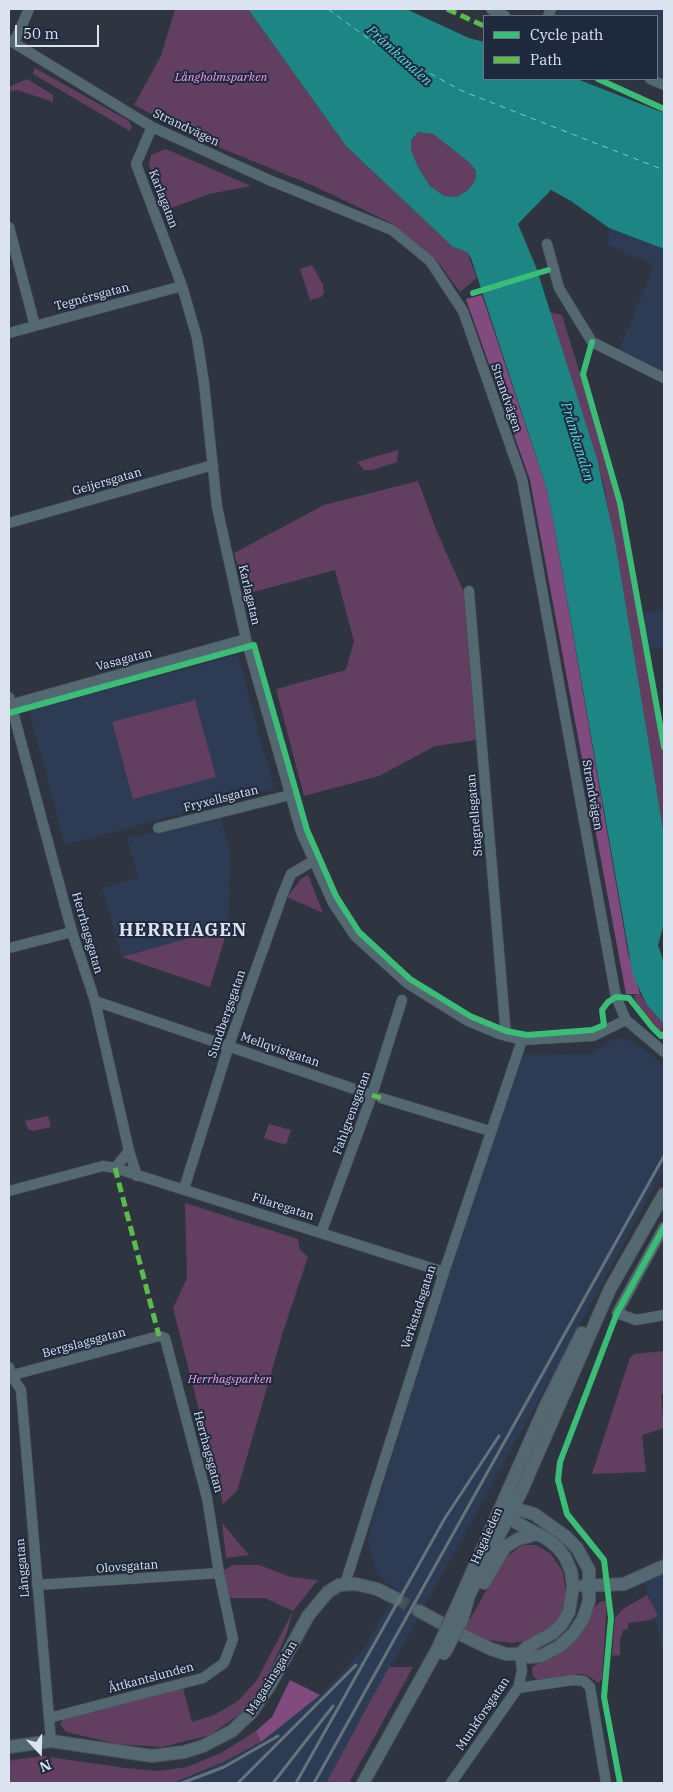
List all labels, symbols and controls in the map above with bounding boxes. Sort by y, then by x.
scale bar [18,15,101,47]
legend [483,15,658,80]
water label: Pråmkanalen [363,22,435,90]
text: 50 m [23,24,59,43]
text: Cycle path [530,25,603,44]
text: Path [530,50,562,69]
park label: Långholmsparken [175,71,267,85]
street label: Strandvägen [151,106,221,150]
street label: Karlagatan [145,168,181,230]
street label: Tegnérsgatan [53,280,131,314]
street label: Strandvägen [488,362,524,434]
water label: Pråmkanalen [557,400,597,484]
street label: Geijersgatan [71,465,143,499]
street label: Karlagatan [235,563,263,627]
street label: Vasagatan [94,646,154,674]
street label: Strandvägen [579,759,605,831]
street label: Stagnellsgatan [464,773,486,857]
street label: Fryxellsgatan [182,783,260,815]
street label: Herrhagsgatan [68,891,106,975]
district label: HERRHAGEN [118,920,248,942]
street label: Sundbergsgatan [205,968,249,1060]
street label: Mellqvistgatan [239,1030,321,1070]
street label: Fahlgrensgatan [330,1069,374,1157]
street label: Filaregatan [250,1190,316,1224]
street label: Verkstadsgatan [399,1263,439,1351]
street label: Bergslagsgatan [41,1325,127,1361]
park label: Herrhagsparken [188,1373,272,1387]
street label: Herrhagsgatan [190,1410,226,1494]
street label: Hagaleden [468,1505,506,1567]
street label: Långgatan [13,1538,33,1598]
street label: Olovsgatan [95,1558,159,1576]
street label: Magasinsgatan [244,1638,300,1718]
street label: Åttkantslunden [107,1660,195,1696]
street label: Munkforsgatan [453,1674,513,1754]
north arrow [15,1727,65,1777]
text: N [37,1756,54,1776]

